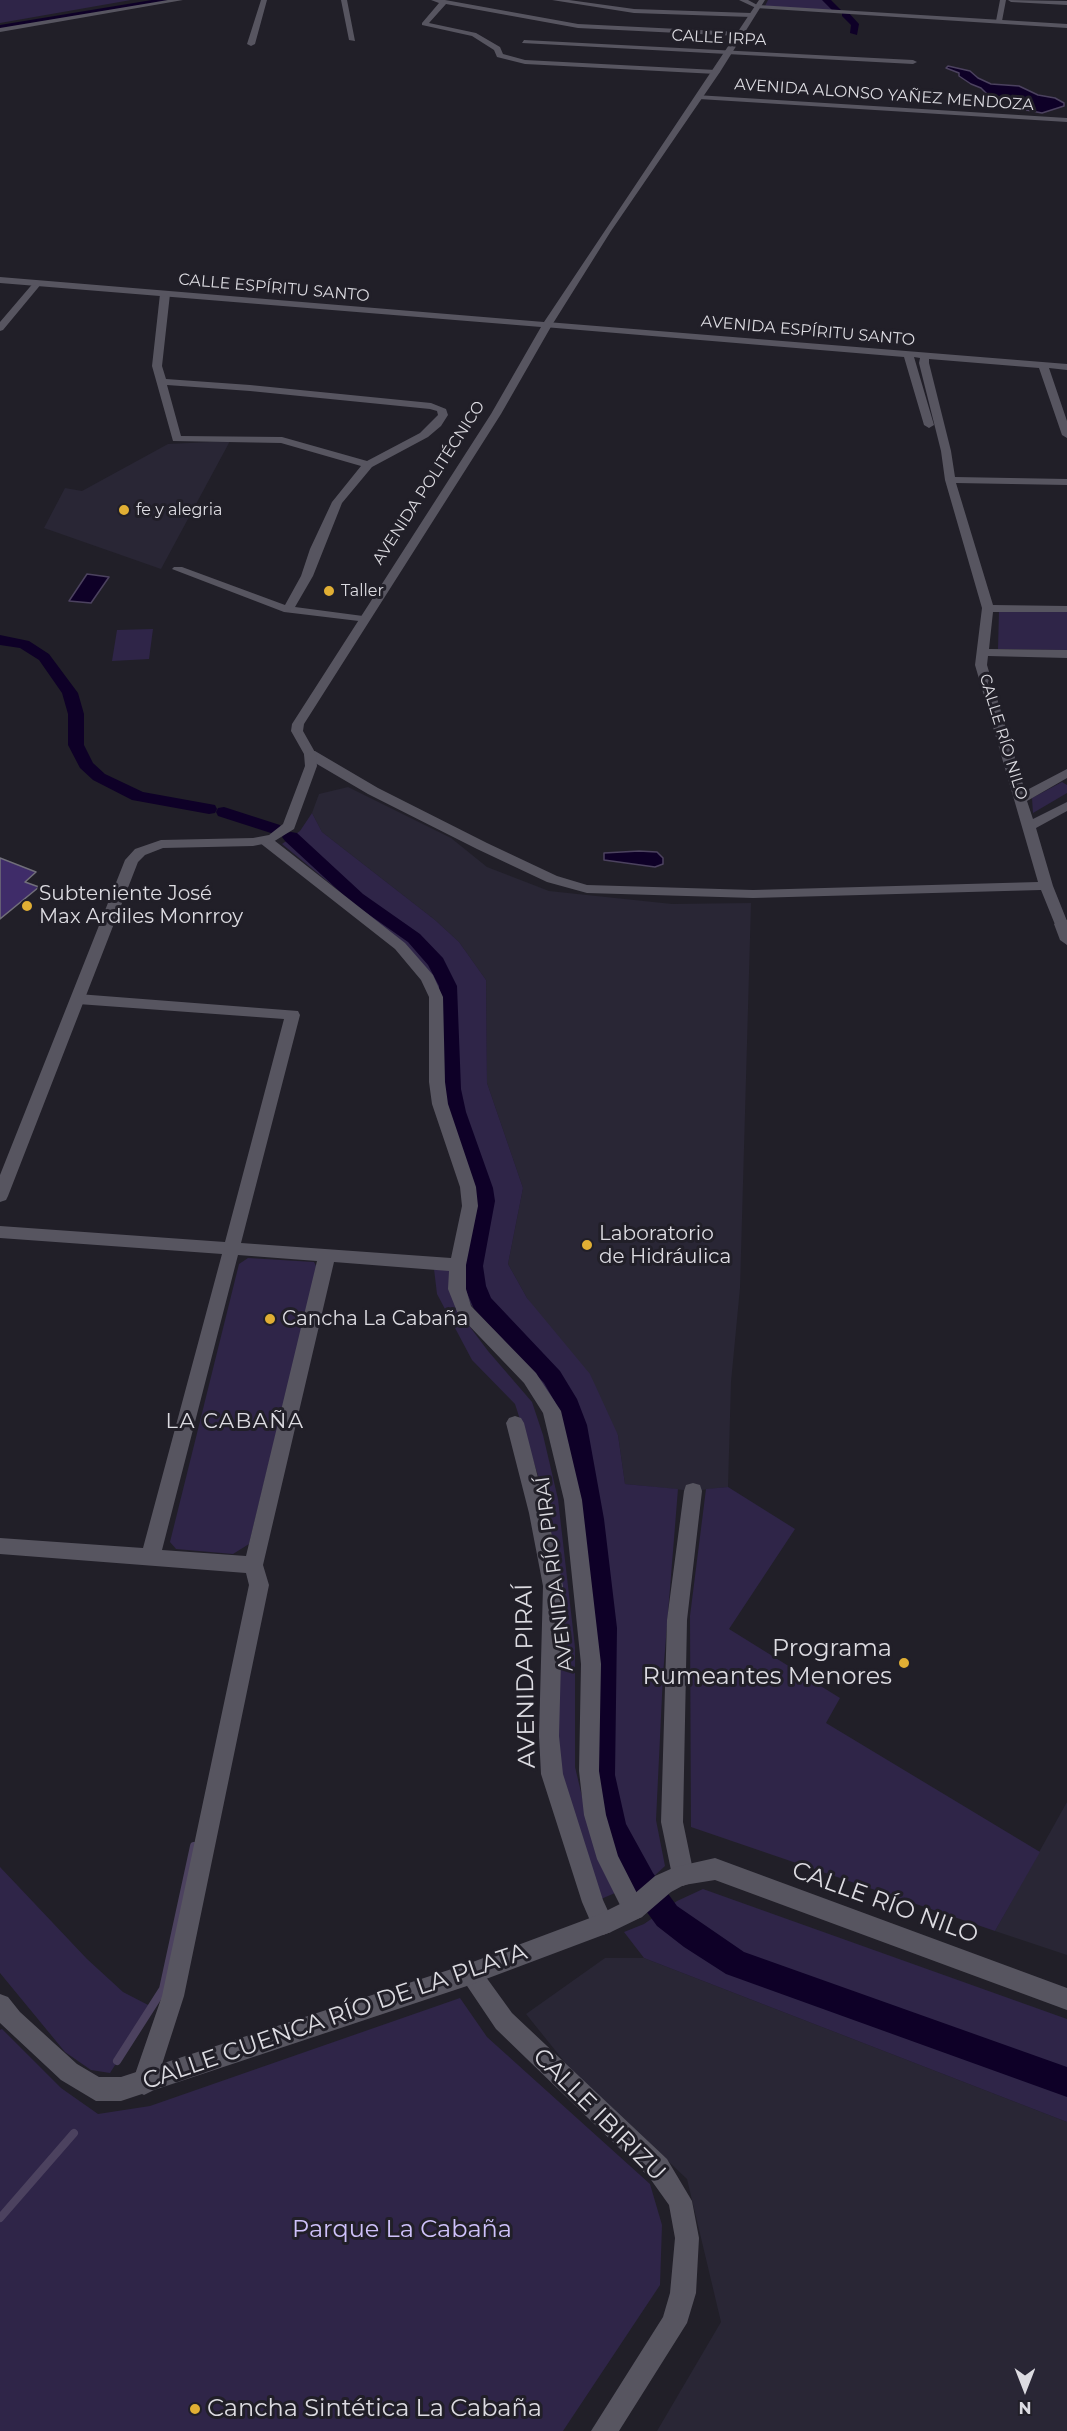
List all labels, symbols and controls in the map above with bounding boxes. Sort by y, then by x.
street label: CALLE IRPA [671,26,767,50]
street label: AVENIDA ALONSO YAÑEZ MENDOZA [734,75,1034,115]
street label: CALLE ESPÍRITU SANTO [178,270,370,306]
street label: AVENIDA ESPÍRITU SANTO [700,312,916,350]
street label: AVENIDA POLITÉCNICO [369,397,489,569]
place label: fe y alegria [136,500,222,520]
marker: fe y alegria [117,503,131,517]
place label: Taller [341,581,384,601]
marker: Taller [322,584,336,598]
street label: CALLE RÍO NILO [975,672,1031,802]
place label: Subteniente José Max Ardiles Monrroy [39,882,243,929]
marker: Subteniente José Max Ardiles Monrroy [20,899,34,913]
place label: Laboratorio de Hidráulica [599,1222,731,1269]
marker: Laboratorio de Hidráulica [580,1238,594,1252]
place label: Cancha La Cabaña [282,1307,468,1331]
marker: Cancha La Cabaña [263,1312,277,1326]
district label: LA CABAÑA [166,1409,304,1435]
street label: AVENIDA RÍO PIRAÍ [531,1475,579,1673]
street label: AVENIDA PIRAÍ [510,1583,542,1769]
place label: Programa Rumeantes Menores [643,1635,892,1691]
marker: Programa Rumeantes Menores [897,1656,911,1670]
street label: CALLE RÍO NILO [788,1856,982,1950]
street label: CALLE CUENCA RÍO DE LA PLATA [139,1938,531,2096]
street label: CALLE IBIRIZU [527,2043,671,2187]
park label: Parque La Cabaña [292,2216,512,2244]
north arrow [995,2359,1055,2419]
place label: Cancha Sintética La Cabaña [207,2395,542,2423]
text: N [1019,2398,1031,2417]
marker: Cancha Sintética La Cabaña [188,2402,202,2416]

